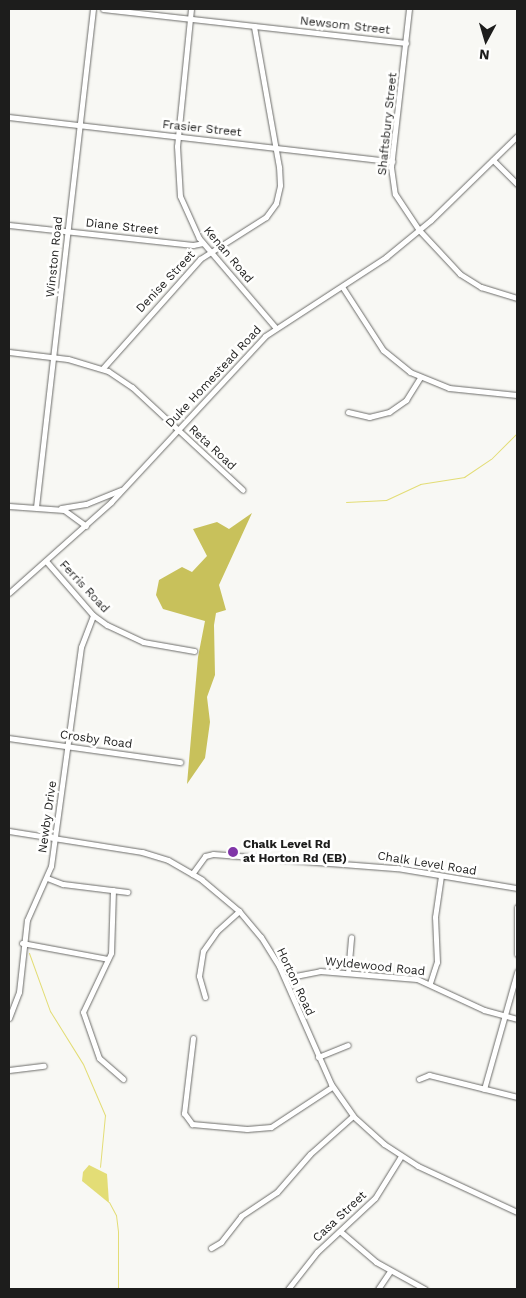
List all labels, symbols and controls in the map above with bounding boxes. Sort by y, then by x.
street label: Newsom Street [299,14,391,38]
north arrow [461,15,511,65]
text: N [478,46,490,63]
street label: Shaftsbury Street [375,72,401,176]
street label: Frasier Street [162,118,242,140]
street label: Winston Road [44,216,66,298]
street label: Diane Street [85,216,159,238]
street label: Kenan Road [200,224,256,286]
street label: Denise Street [134,248,198,316]
street label: Duke Homestead Road [163,323,265,431]
street label: Reta Road [185,422,239,474]
street label: Ferris Road [56,558,112,616]
street label: Crosby Road [59,728,133,752]
street label: Newby Drive [36,780,60,854]
place label: Chalk Level Rd at Horton Rd (EB) [243,838,347,866]
marker: Chalk Level Rd at Horton Rd (EB) [227,846,239,858]
street label: Chalk Level Road [376,849,478,879]
street label: Horton Road [273,946,317,1018]
street label: Wyldewood Road [324,955,426,979]
street label: Casa Street [310,1188,370,1246]

